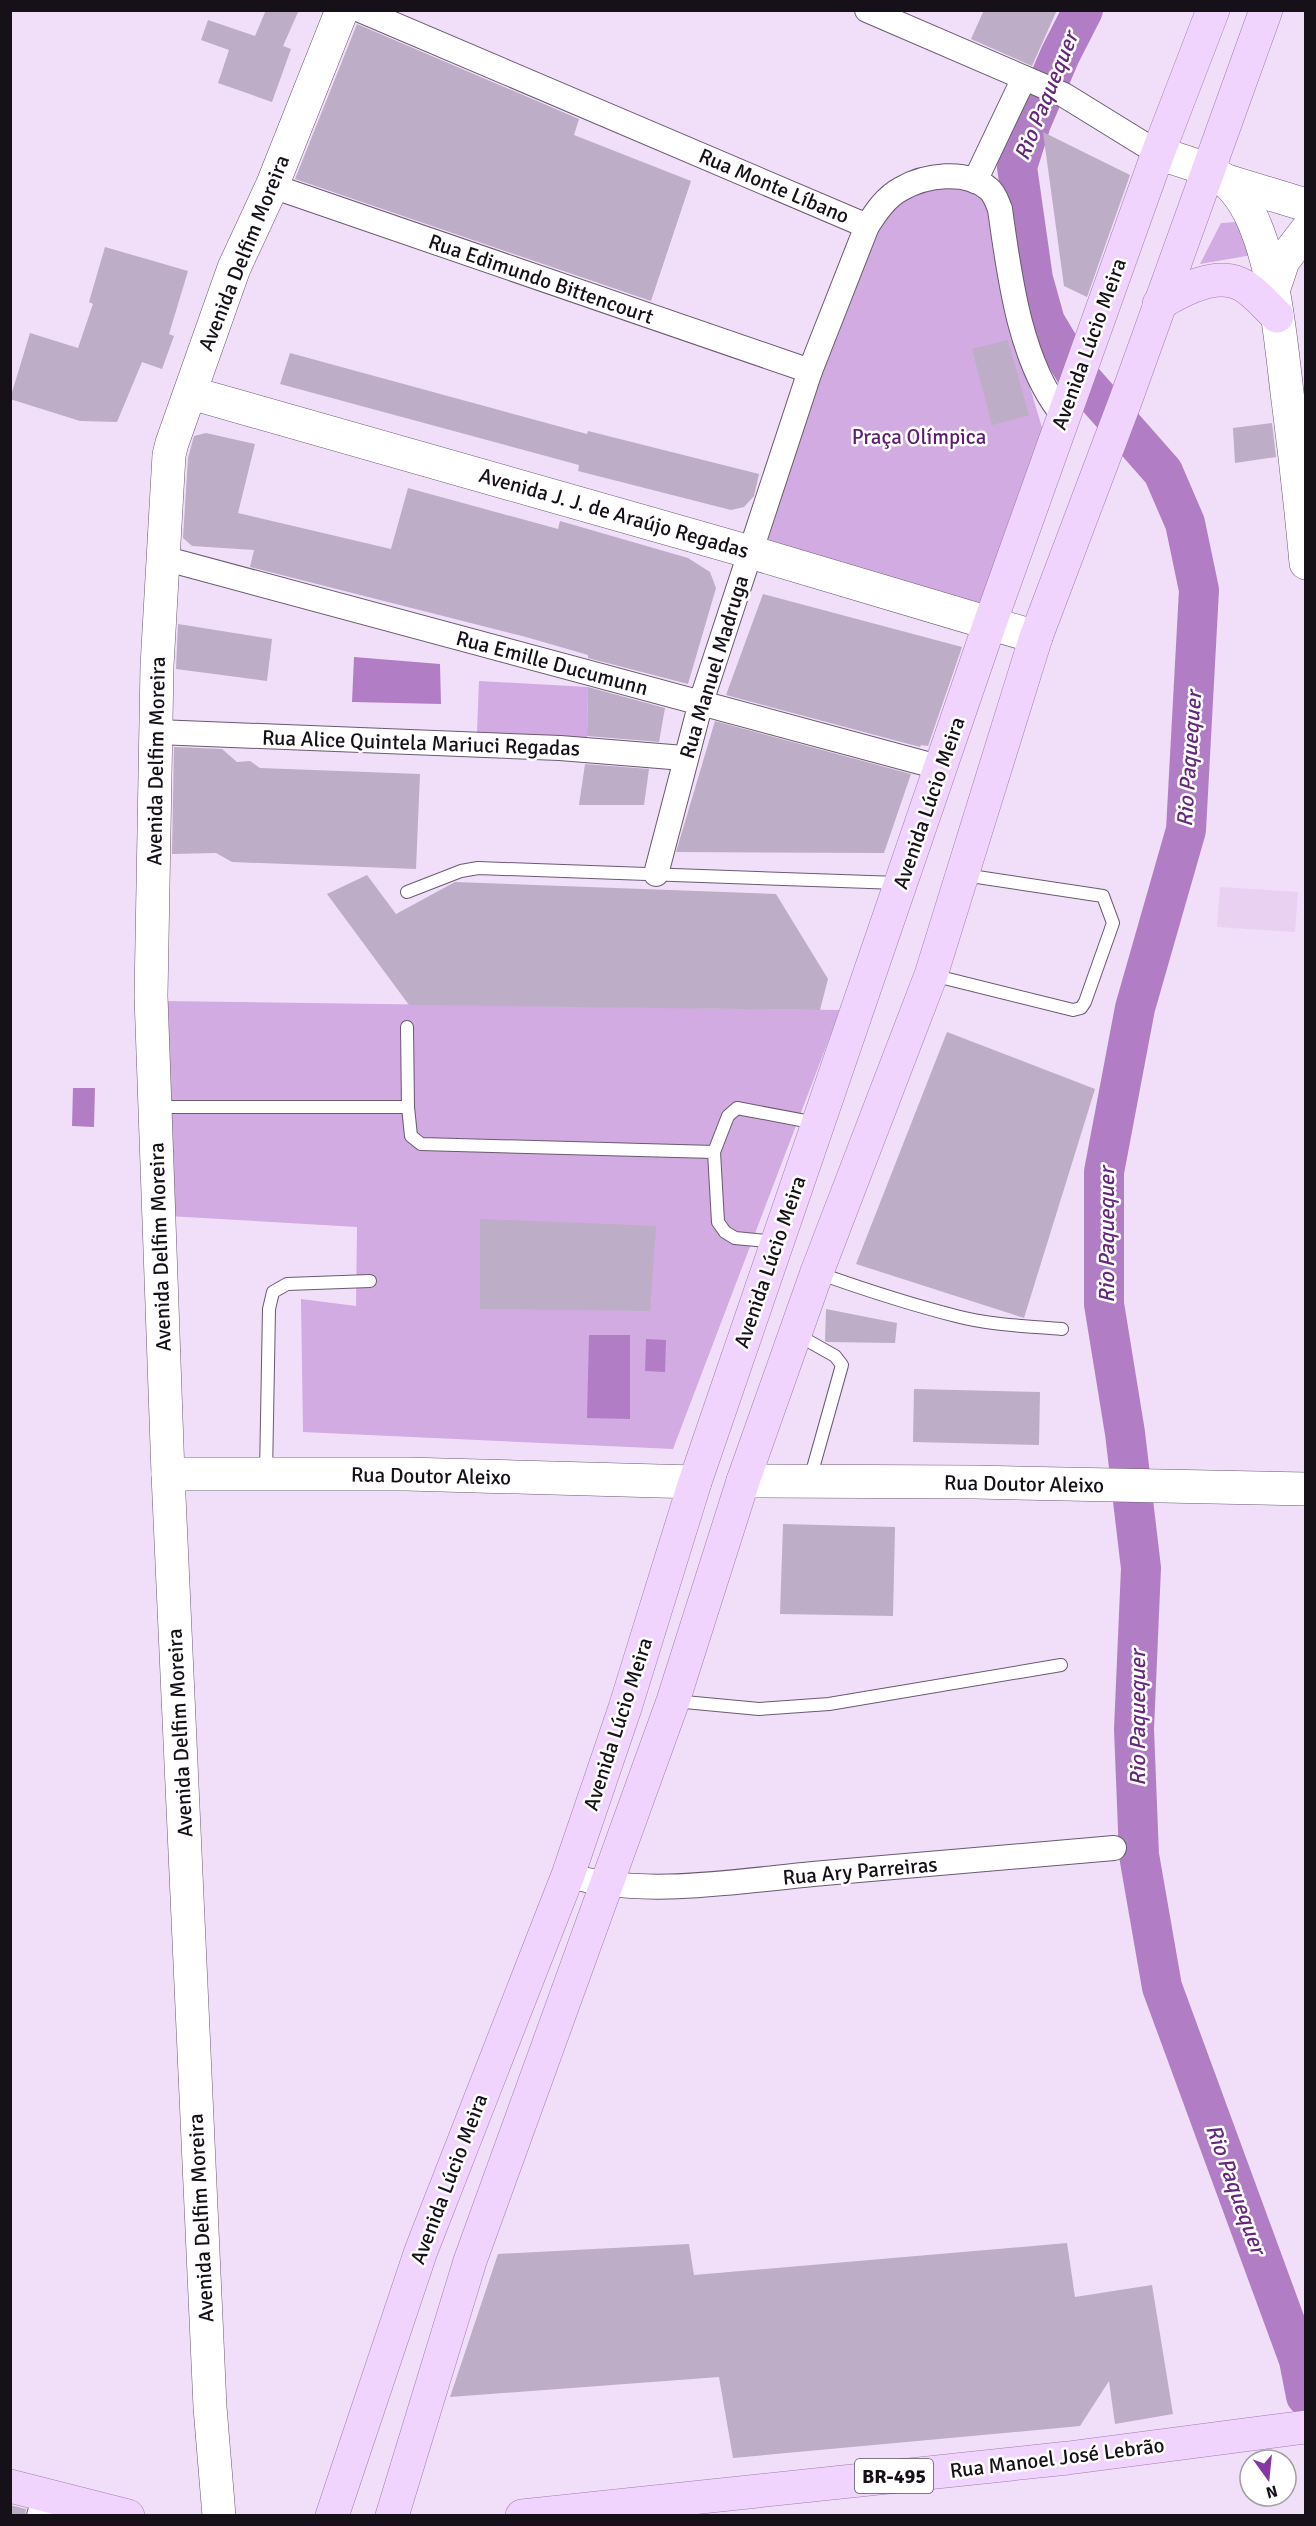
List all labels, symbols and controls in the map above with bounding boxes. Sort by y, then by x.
water label: Rio Paquequer [1008,25,1085,164]
street label: Rua Monte Líbano [695,143,853,229]
street label: Avenida Delfim Moreira [193,151,295,355]
street label: Rua Edimundo Bittencourt [425,228,657,330]
street label: Avenida Lúcio Meira [1046,255,1132,433]
park label: Praça Olímpica [852,424,986,450]
street label: Avenida J. J. de Araújo Regadas [476,462,752,564]
street label: Rua Manuel Madruga [674,572,754,762]
street label: Rua Emille Ducumunn [453,625,651,701]
street label: Avenida Delfim Moreira [141,656,171,866]
water label: Rio Paquequer [1171,687,1207,828]
street label: Avenida Lúcio Meira [887,713,971,893]
street label: Rua Alice Quintela Mariuci Regadas [262,724,580,762]
street label: Avenida Delfim Moreira [143,1142,177,1352]
water label: Rio Paquequer [1093,1164,1120,1303]
street label: Avenida Lúcio Meira [728,1172,812,1352]
street label: Rua Doutor Aleixo [351,1462,511,1490]
street label: Rua Doutor Aleixo [944,1470,1104,1498]
street label: Avenida Delfim Moreira [162,1628,198,1838]
street label: Avenida Lúcio Meira [578,1634,658,1814]
water label: Rio Paquequer [1124,1647,1151,1786]
street label: Rua Ary Parreiras [782,1851,938,1891]
street label: Avenida Lúcio Meira [405,2090,493,2268]
street label: Avenida Delfim Moreira [183,2113,219,2323]
water label: Rio Paquequer [1200,2121,1273,2260]
street label: Rua Manoel José Lebrão [948,2432,1166,2484]
north arrow [1238,2448,1298,2508]
road number: BR-495 [855,2459,933,2493]
text: N [1264,2480,1280,2503]

